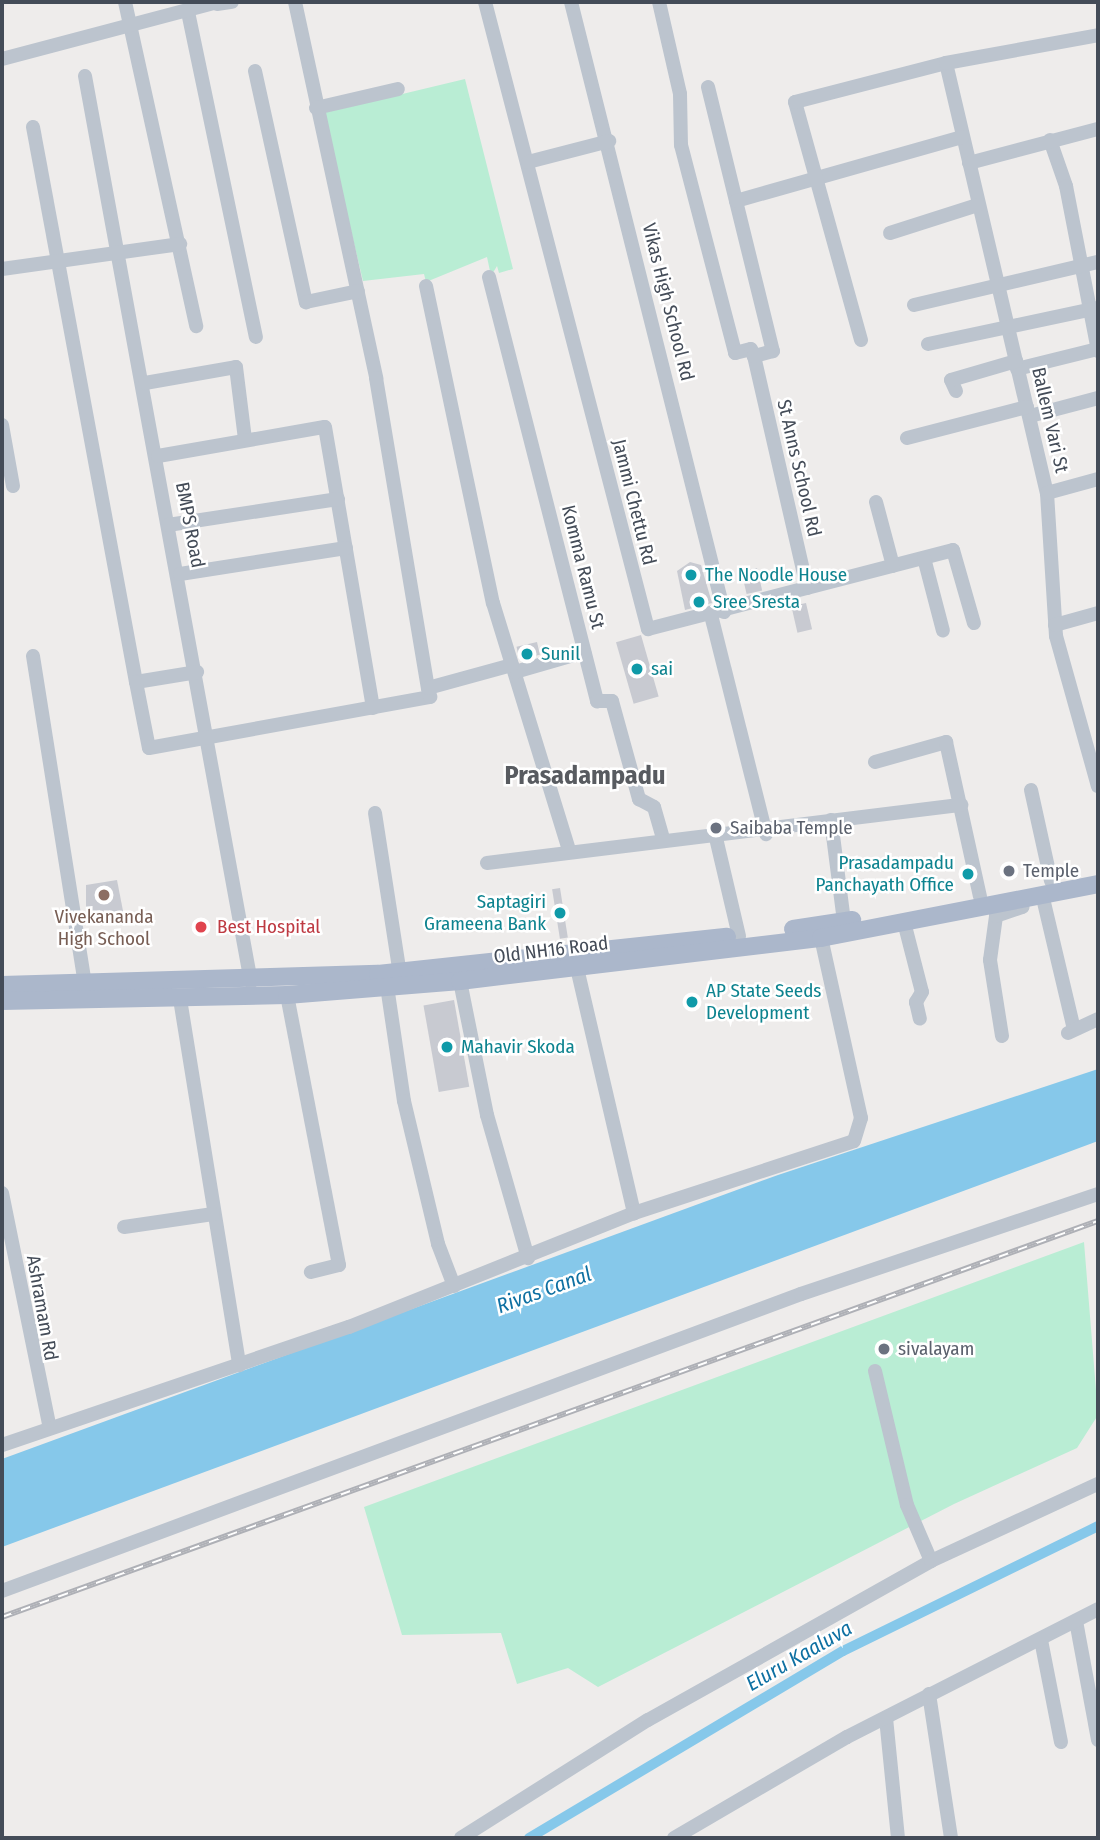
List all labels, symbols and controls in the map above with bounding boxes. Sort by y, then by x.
street label: Vikas High School Rd [637,221,699,383]
street label: Ballem Vari St [1027,365,1073,475]
street label: St Anns School Rd [772,397,826,539]
street label: Jammi Chettu Rd [607,437,661,567]
street label: BMPS Road [171,480,209,570]
street label: Komma Ramu St [557,503,609,631]
place label: The Noodle House [705,564,847,586]
marker: The Noodle House [683,567,699,583]
place label: Sree Sresta [713,591,800,613]
marker: Sree Sresta [691,594,707,610]
place label: Sunil [541,643,580,665]
marker: Sunil [519,646,535,662]
place label: sai [651,658,673,680]
marker: sai [629,661,645,677]
district label: Prasadampadu [505,760,665,792]
place label: Saibaba Temple [730,817,853,839]
marker: Saibaba Temple [708,820,724,836]
place label: Prasadampadu Panchayath Office [816,852,954,896]
place label: Temple [1023,860,1079,882]
marker: Temple [1001,863,1017,879]
marker: Prasadampadu Panchayath Office [960,866,976,882]
marker: Vivekananda High School [96,887,112,903]
place label: Saptagiri Grameena Bank [424,891,546,935]
marker: Saptagiri Grameena Bank [552,905,568,921]
place label: Vivekananda High School [55,906,153,950]
place label: Best Hospital [217,916,320,938]
marker: Best Hospital [191,917,211,937]
street label: Old NH16 Road [492,932,610,968]
place label: AP State Seeds Development [706,980,821,1024]
marker: AP State Seeds Development [684,994,700,1010]
place label: Mahavir Skoda [461,1036,575,1058]
marker: Mahavir Skoda [439,1039,455,1055]
street label: Ashramam Rd [22,1253,62,1363]
water label: Rivas Canal [493,1261,595,1319]
place label: sivalayam [898,1338,974,1360]
marker: sivalayam [876,1341,892,1357]
water label: Eluru Kaaluva [741,1615,857,1697]

